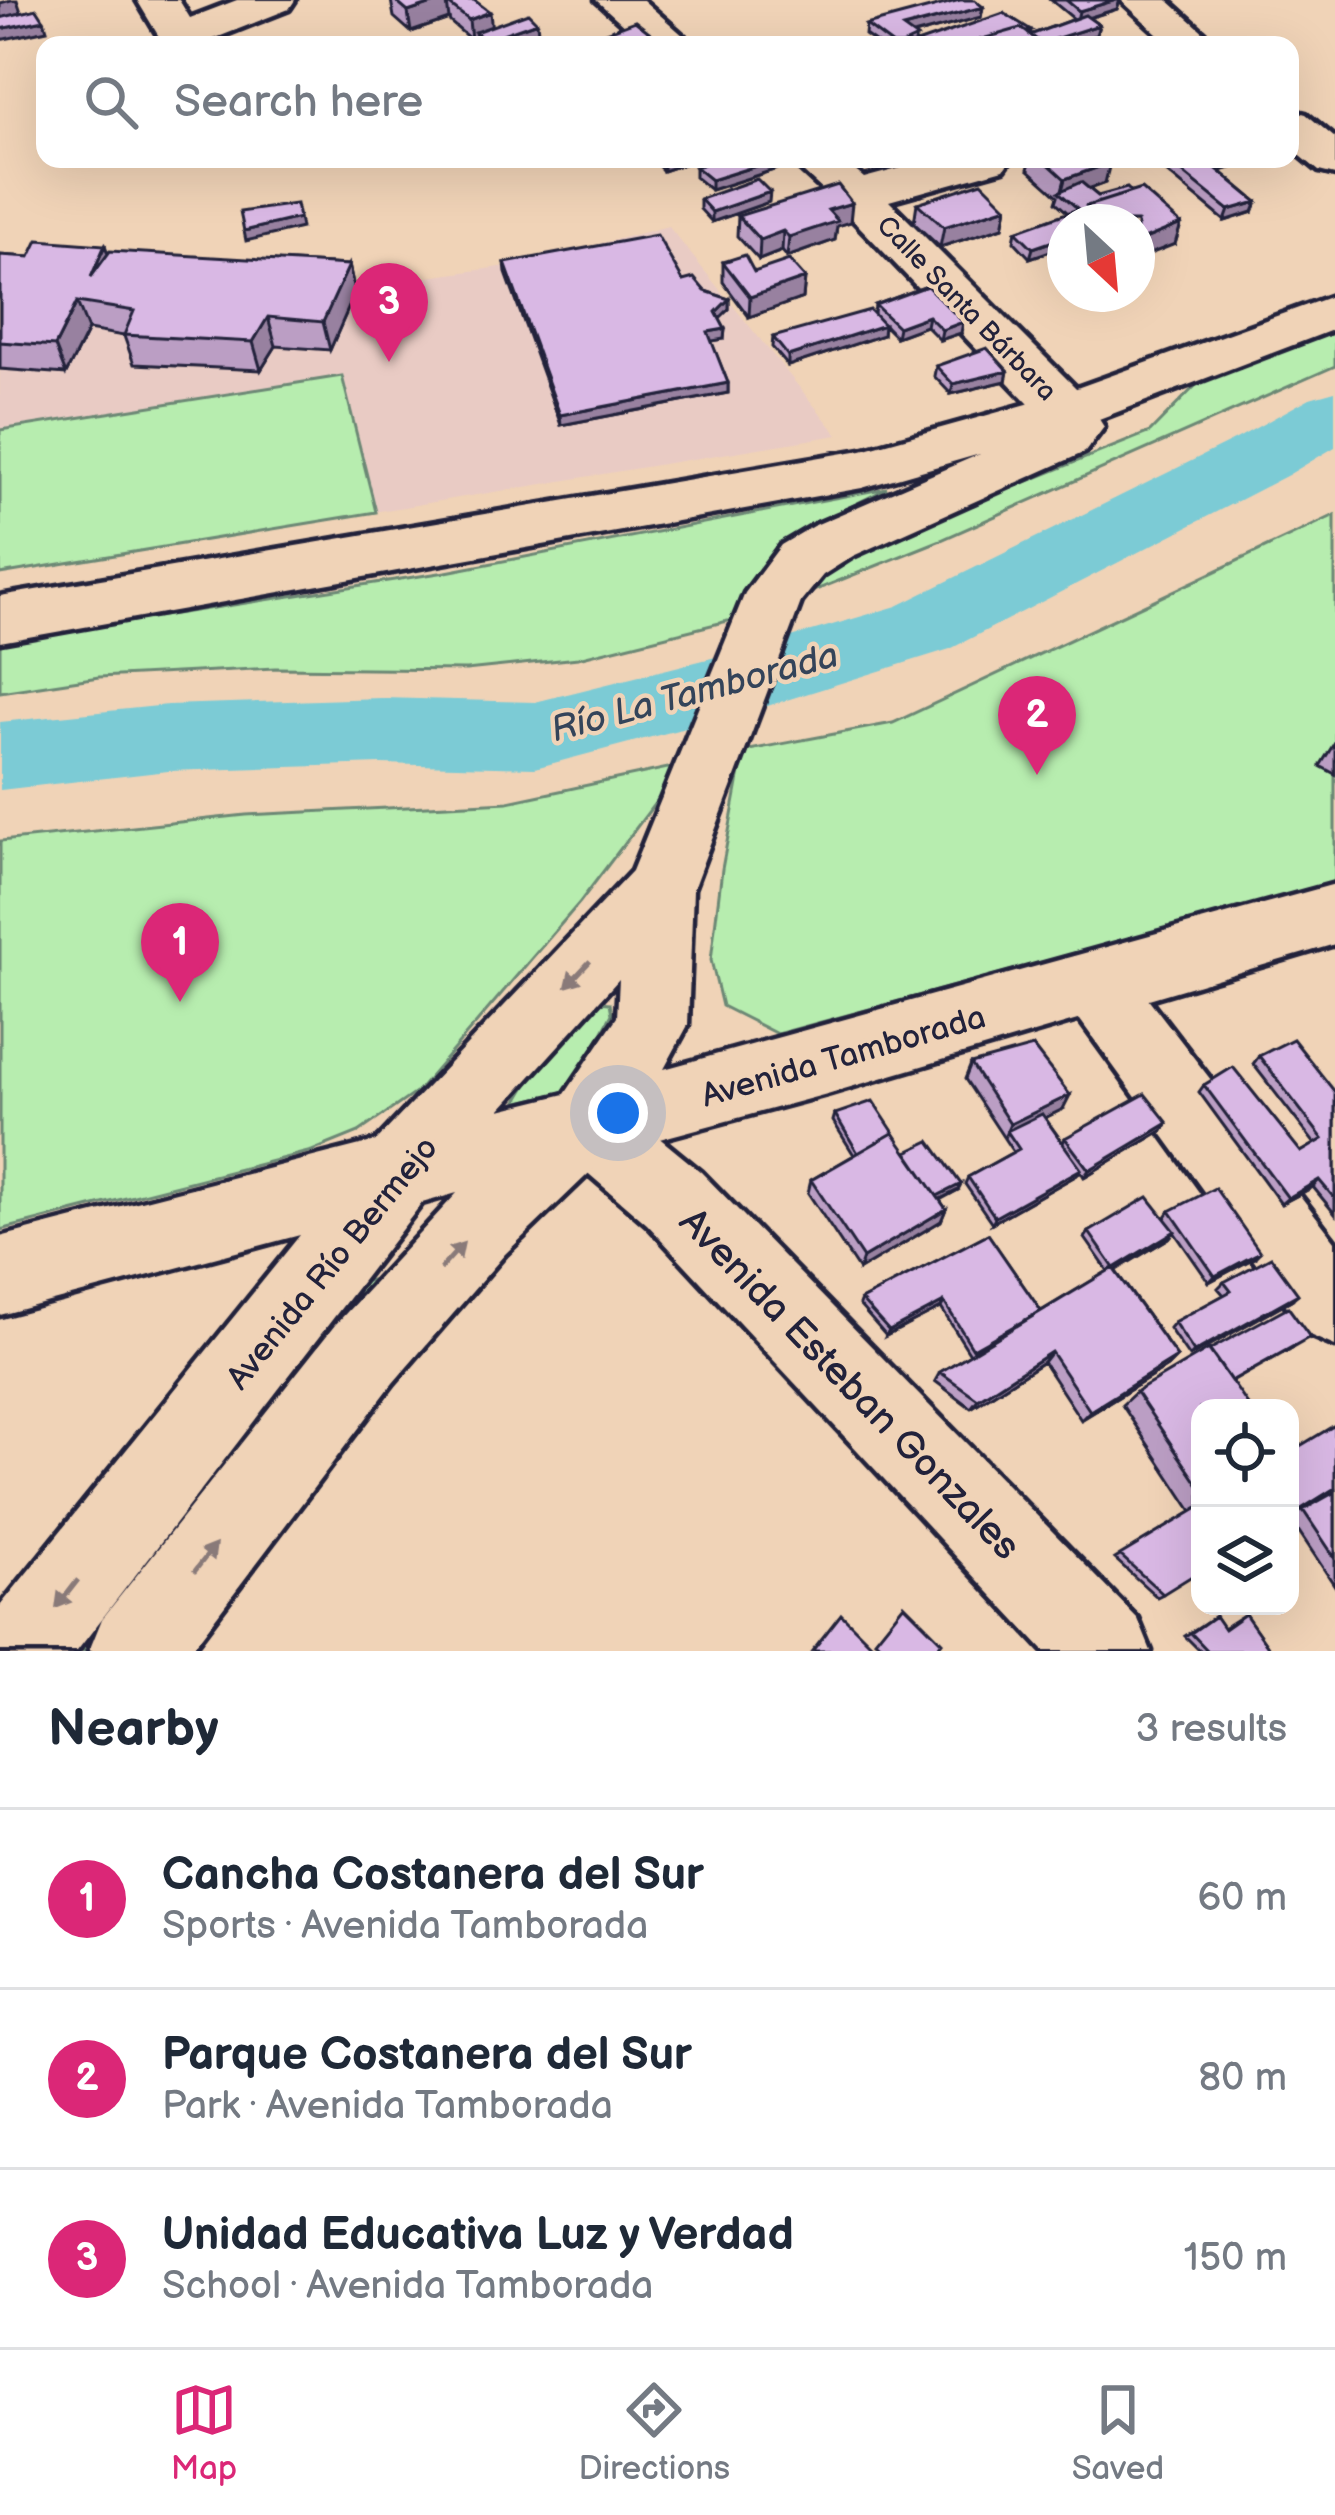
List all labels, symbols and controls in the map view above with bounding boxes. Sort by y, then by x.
search box [36,36,1299,168]
icon: search [78,69,144,135]
text: Search here [174,75,423,130]
north arrow [1047,204,1155,312]
street label: Calle Santa Bárbara [870,210,1063,408]
pin: 3 [350,263,428,362]
water label: Río La Tamborada [546,634,843,752]
pin: 2 [998,676,1076,775]
pin: 1 [141,903,219,1002]
one-way arrow [565,959,593,988]
street label: Avenida Tamborada [697,997,990,1117]
your location [588,1083,648,1143]
street label: Avenida Río Bermejo [218,1129,447,1398]
street label: Avenida Esteban Gonzales [669,1199,1029,1570]
one-way arrow [438,1241,465,1271]
map controls [1191,1399,1299,1615]
button: locate [1191,1399,1299,1507]
button: layers [1191,1507,1299,1615]
one-way arrow [192,1542,217,1574]
one-way arrow [55,1578,80,1609]
text: Nearby [48,1699,219,1760]
text: 3 results [1135,1706,1287,1753]
text: Cancha Costanera del Sur [162,1848,704,1903]
text: 1 [79,1875,95,1922]
text: 60 m [1197,1875,1287,1922]
text: Sports · Avenida Tamborada [162,1903,648,1950]
text: Parque Costanera del Sur [162,2028,692,2083]
text: 2 [75,2055,99,2102]
text: 80 m [1199,2055,1287,2102]
text: Park · Avenida Tamborada [162,2083,613,2130]
text: Unidad Educativa Luz y Verdad [162,2208,794,2263]
text: 3 [76,2235,98,2282]
text: 150 m [1184,2235,1287,2282]
text: School · Avenida Tamborada [162,2263,653,2310]
tab: Map [171,2377,237,2489]
tab: Directions [578,2377,730,2489]
tab: Saved [1072,2377,1164,2489]

